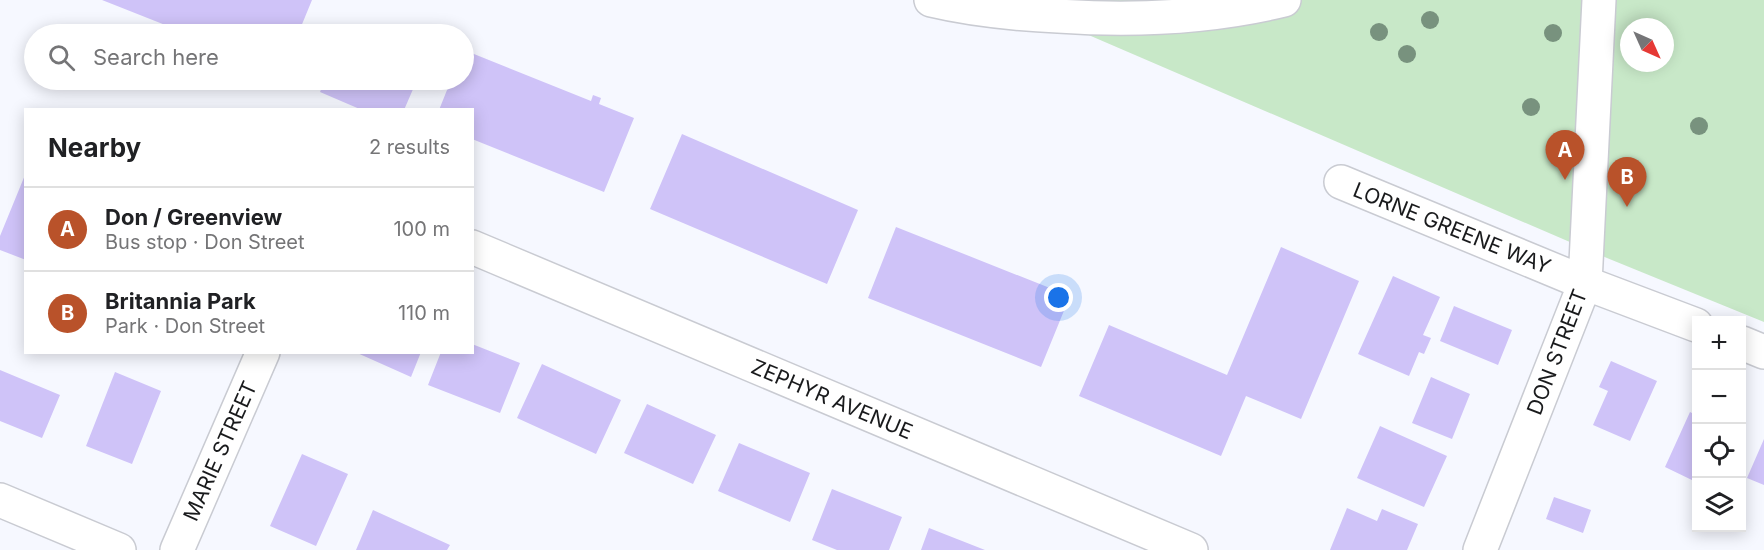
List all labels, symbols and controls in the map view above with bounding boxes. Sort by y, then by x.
north arrow [1620,18,1674,72]
search box [24,24,474,90]
icon: search [45,41,78,74]
text: Search here [93,44,219,70]
pin: A [1546,130,1584,180]
text: Nearby [48,132,141,163]
text: 2 results [369,135,450,159]
pin: B [1608,158,1646,207]
street label: LORNE GREENE WAY [1350,177,1554,279]
text: Don / Greenview [105,204,282,230]
text: A [60,217,75,241]
text: 100 m [393,217,450,241]
text: Bus stop · Don Street [105,230,305,254]
your location [1044,283,1073,312]
street label: DON STREET [1522,286,1592,418]
text: Britannia Park [105,288,256,314]
text: B [61,301,74,325]
text: 110 m [398,301,450,325]
text: Park · Don Street [105,314,265,338]
map controls [1692,316,1746,532]
button: + [1692,316,1746,370]
street label: ZEPHYR AVENUE [748,354,916,444]
button: − [1692,370,1746,424]
street label: MARIE STREET [178,377,262,525]
button: locate [1692,424,1746,478]
button: layers [1692,478,1746,532]

